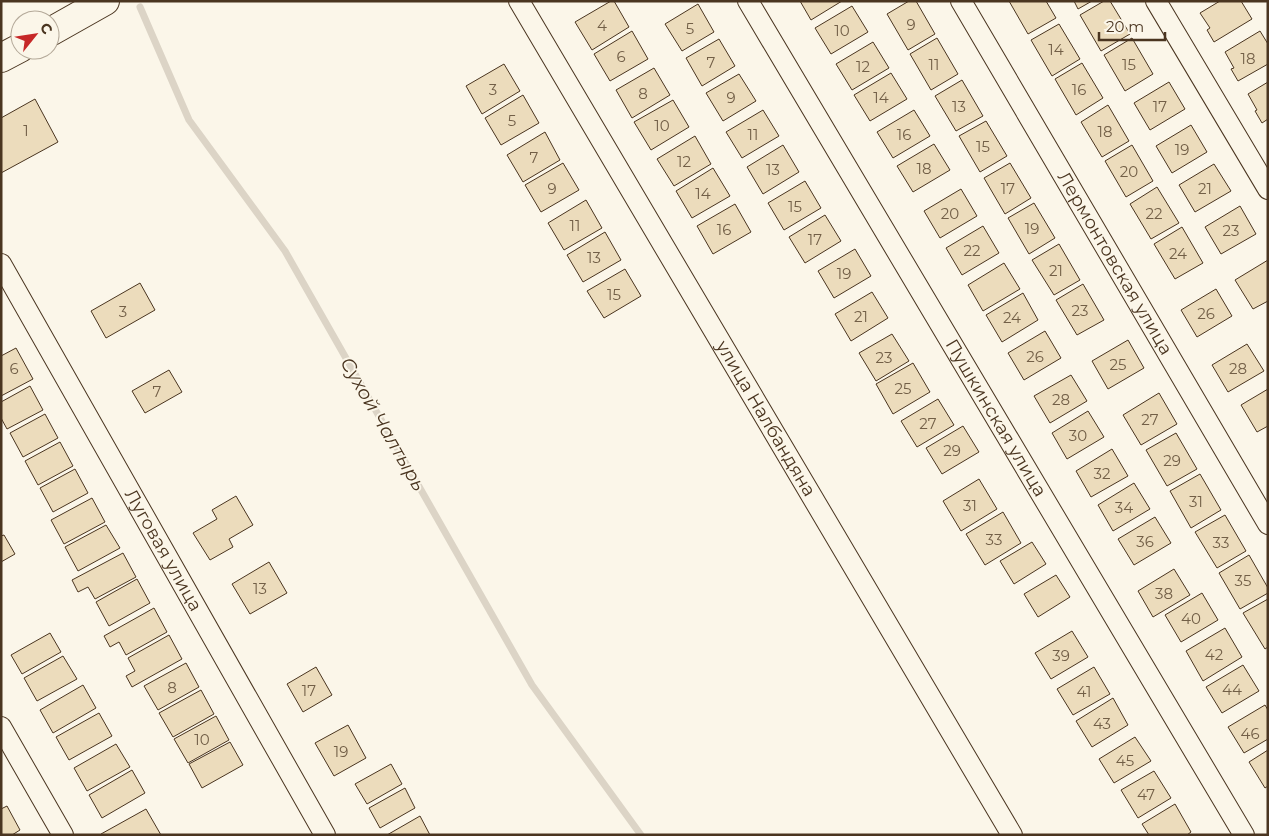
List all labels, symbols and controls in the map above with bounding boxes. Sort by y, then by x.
north arrow [10,10,60,60]
scale bar [1099,10,1165,42]
house number: 9 [906,15,916,34]
house number: 4 [597,16,607,35]
text: 20 m [1106,17,1144,36]
house number: 5 [686,19,694,38]
text: С [36,20,57,37]
house number: 10 [834,21,850,40]
house number: 14 [1048,40,1064,59]
house number: 6 [616,47,626,66]
house number: 18 [1241,49,1256,68]
house number: 7 [707,53,716,72]
house number: 11 [929,55,939,74]
house number: 15 [1122,55,1136,74]
house number: 12 [856,57,870,76]
house number: 3 [489,80,497,99]
house number: 16 [1072,80,1086,99]
house number: 8 [638,84,648,103]
house number: 9 [726,88,736,107]
house number: 14 [873,88,889,107]
house number: 13 [952,97,966,116]
house number: 17 [1153,97,1167,116]
house number: 5 [508,111,516,130]
house number: 10 [654,116,670,135]
house number: 1 [23,121,29,140]
house number: 18 [1098,122,1113,141]
house number: 11 [748,125,758,144]
house number: 16 [897,125,911,144]
house number: 15 [976,137,990,156]
house number: 19 [1175,140,1189,159]
house number: 7 [530,148,539,167]
house number: 12 [677,152,691,171]
house number: 18 [917,159,932,178]
house number: 13 [766,160,780,179]
house number: 20 [1120,162,1138,181]
street label: Лермонтовская улица [1053,168,1177,359]
house number: 9 [547,179,557,198]
house number: 17 [1001,179,1015,198]
house number: 21 [1198,179,1212,198]
house number: 14 [695,184,711,203]
house number: 15 [788,197,802,216]
house number: 20 [941,204,959,223]
house number: 22 [1145,204,1163,223]
house number: 11 [570,216,580,235]
house number: 19 [1025,219,1039,238]
house number: 16 [717,220,731,239]
house number: 23 [1223,221,1239,240]
house number: 17 [808,230,822,249]
house number: 22 [963,241,981,260]
house number: 24 [1169,244,1187,263]
house number: 13 [587,248,601,267]
house number: 21 [1049,261,1063,280]
house number: 19 [837,264,851,283]
house number: 15 [607,285,621,304]
house number: 23 [1072,301,1088,320]
house number: 3 [119,302,127,321]
house number: 26 [1197,304,1215,323]
house number: 21 [854,307,868,326]
house number: 24 [1003,308,1021,327]
street label: Пушкинская улица [941,335,1051,501]
street label: улица Налбандяна [711,336,820,500]
house number: 26 [1026,347,1044,366]
house number: 23 [876,348,892,367]
water label: Сухой Чалтырь [335,353,431,495]
house number: 25 [1109,355,1127,374]
house number: 6 [9,359,19,378]
house number: 28 [1229,359,1247,378]
house number: 25 [894,379,912,398]
house number: 7 [153,382,162,401]
house number: 28 [1052,390,1070,409]
house number: 27 [1141,410,1159,429]
house number: 27 [919,414,937,433]
house number: 30 [1069,426,1087,445]
house number: 29 [943,441,961,460]
house number: 29 [1163,451,1181,470]
house number: 32 [1094,464,1110,483]
street label: Луговая улица [120,485,207,615]
house number: 31 [1189,492,1203,511]
house number: 31 [963,496,977,515]
house number: 34 [1115,498,1133,517]
house number: 33 [986,530,1002,549]
house number: 36 [1136,532,1154,551]
house number: 33 [1213,533,1229,552]
house number: 35 [1235,571,1251,590]
house number: 13 [253,579,267,598]
house number: 38 [1155,584,1173,603]
house number: 40 [1181,609,1201,628]
house number: 42 [1205,645,1223,664]
house number: 39 [1052,646,1070,665]
house number: 8 [167,678,177,697]
house number: 44 [1222,680,1242,699]
house number: 17 [302,681,316,700]
house number: 41 [1077,682,1091,701]
house number: 43 [1093,714,1111,733]
house number: 46 [1240,724,1260,743]
house number: 10 [194,730,210,749]
house number: 19 [334,742,348,761]
house number: 45 [1116,751,1134,770]
house number: 47 [1137,785,1155,804]

